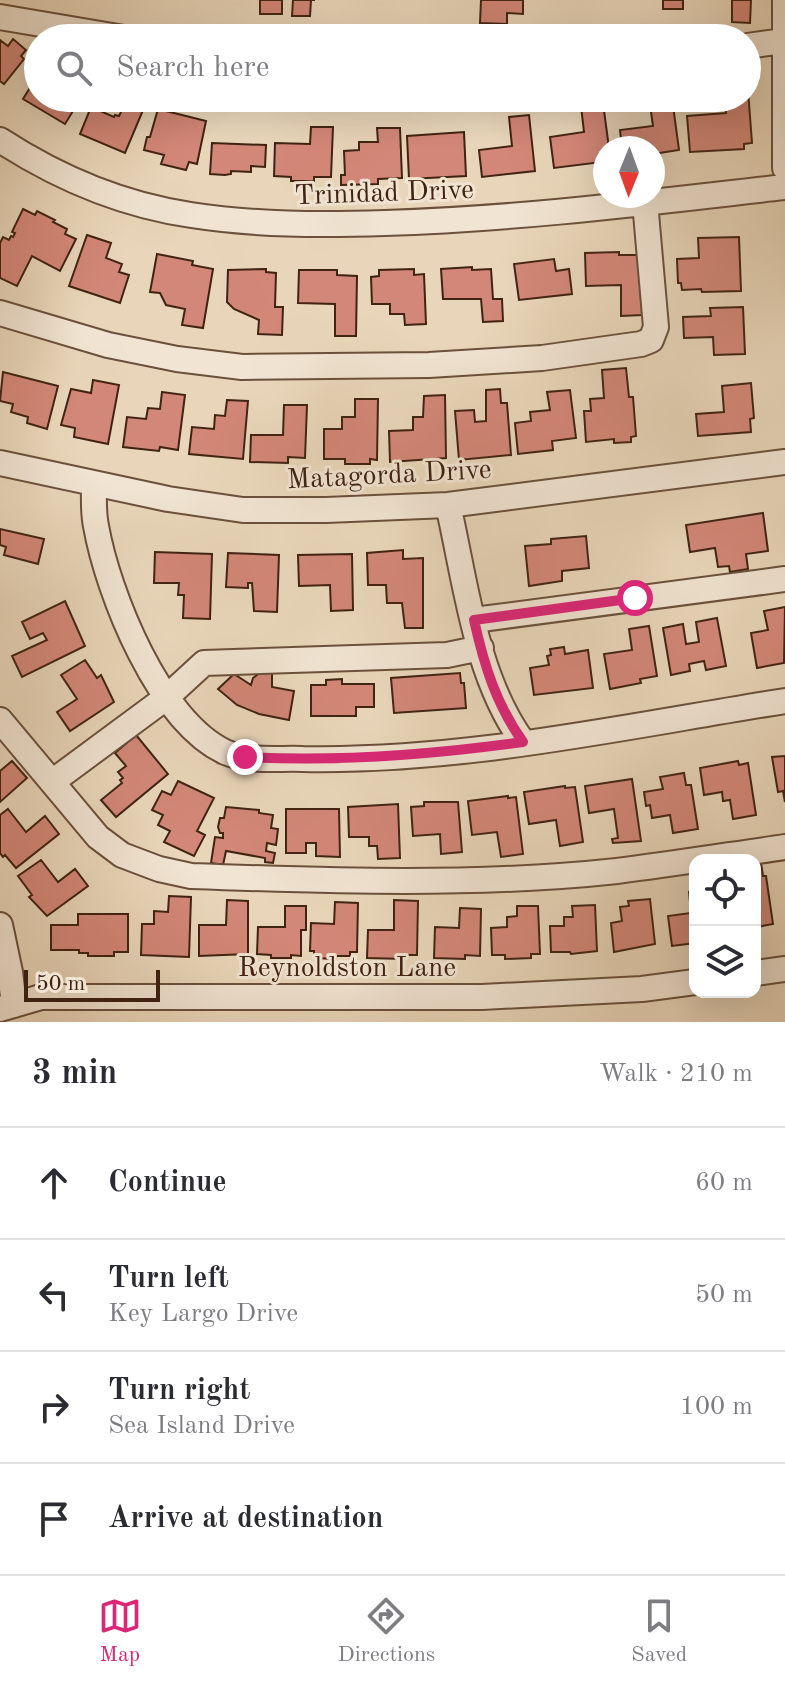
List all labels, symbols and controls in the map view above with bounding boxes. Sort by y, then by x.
search box [24,24,761,112]
icon: search [52,46,96,90]
text: Search here [116,53,270,83]
north arrow [593,136,665,208]
street label: Trinidad Drive [294,177,474,211]
street label: Matagorda Drive [286,457,492,495]
route start [617,580,653,616]
route end [227,739,263,775]
map controls [689,854,761,998]
button: locate [689,854,761,926]
button: layers [689,926,761,998]
street label: Reynoldston Lane [238,955,456,983]
scale bar [24,966,160,1002]
text: 50 m [36,973,85,995]
text: 3 min [32,1057,117,1091]
text: Walk · 210 m [599,1061,753,1087]
icon: ahead [32,1161,76,1205]
text: Continue [108,1168,227,1198]
text: 60 m [695,1170,753,1196]
text: Turn left [108,1264,229,1294]
icon: left [32,1273,76,1317]
text: 50 m [695,1282,753,1308]
text: Key Largo Drive [108,1301,298,1327]
text: Turn right [108,1376,250,1406]
icon: right [32,1385,76,1429]
text: 100 m [680,1394,753,1420]
text: Sea Island Drive [108,1413,295,1439]
icon: arrive [32,1497,76,1541]
text: Arrive at destination [108,1504,383,1534]
tab: Map [98,1594,142,1669]
tab: Directions [338,1594,435,1669]
tab: Saved [631,1594,687,1669]

